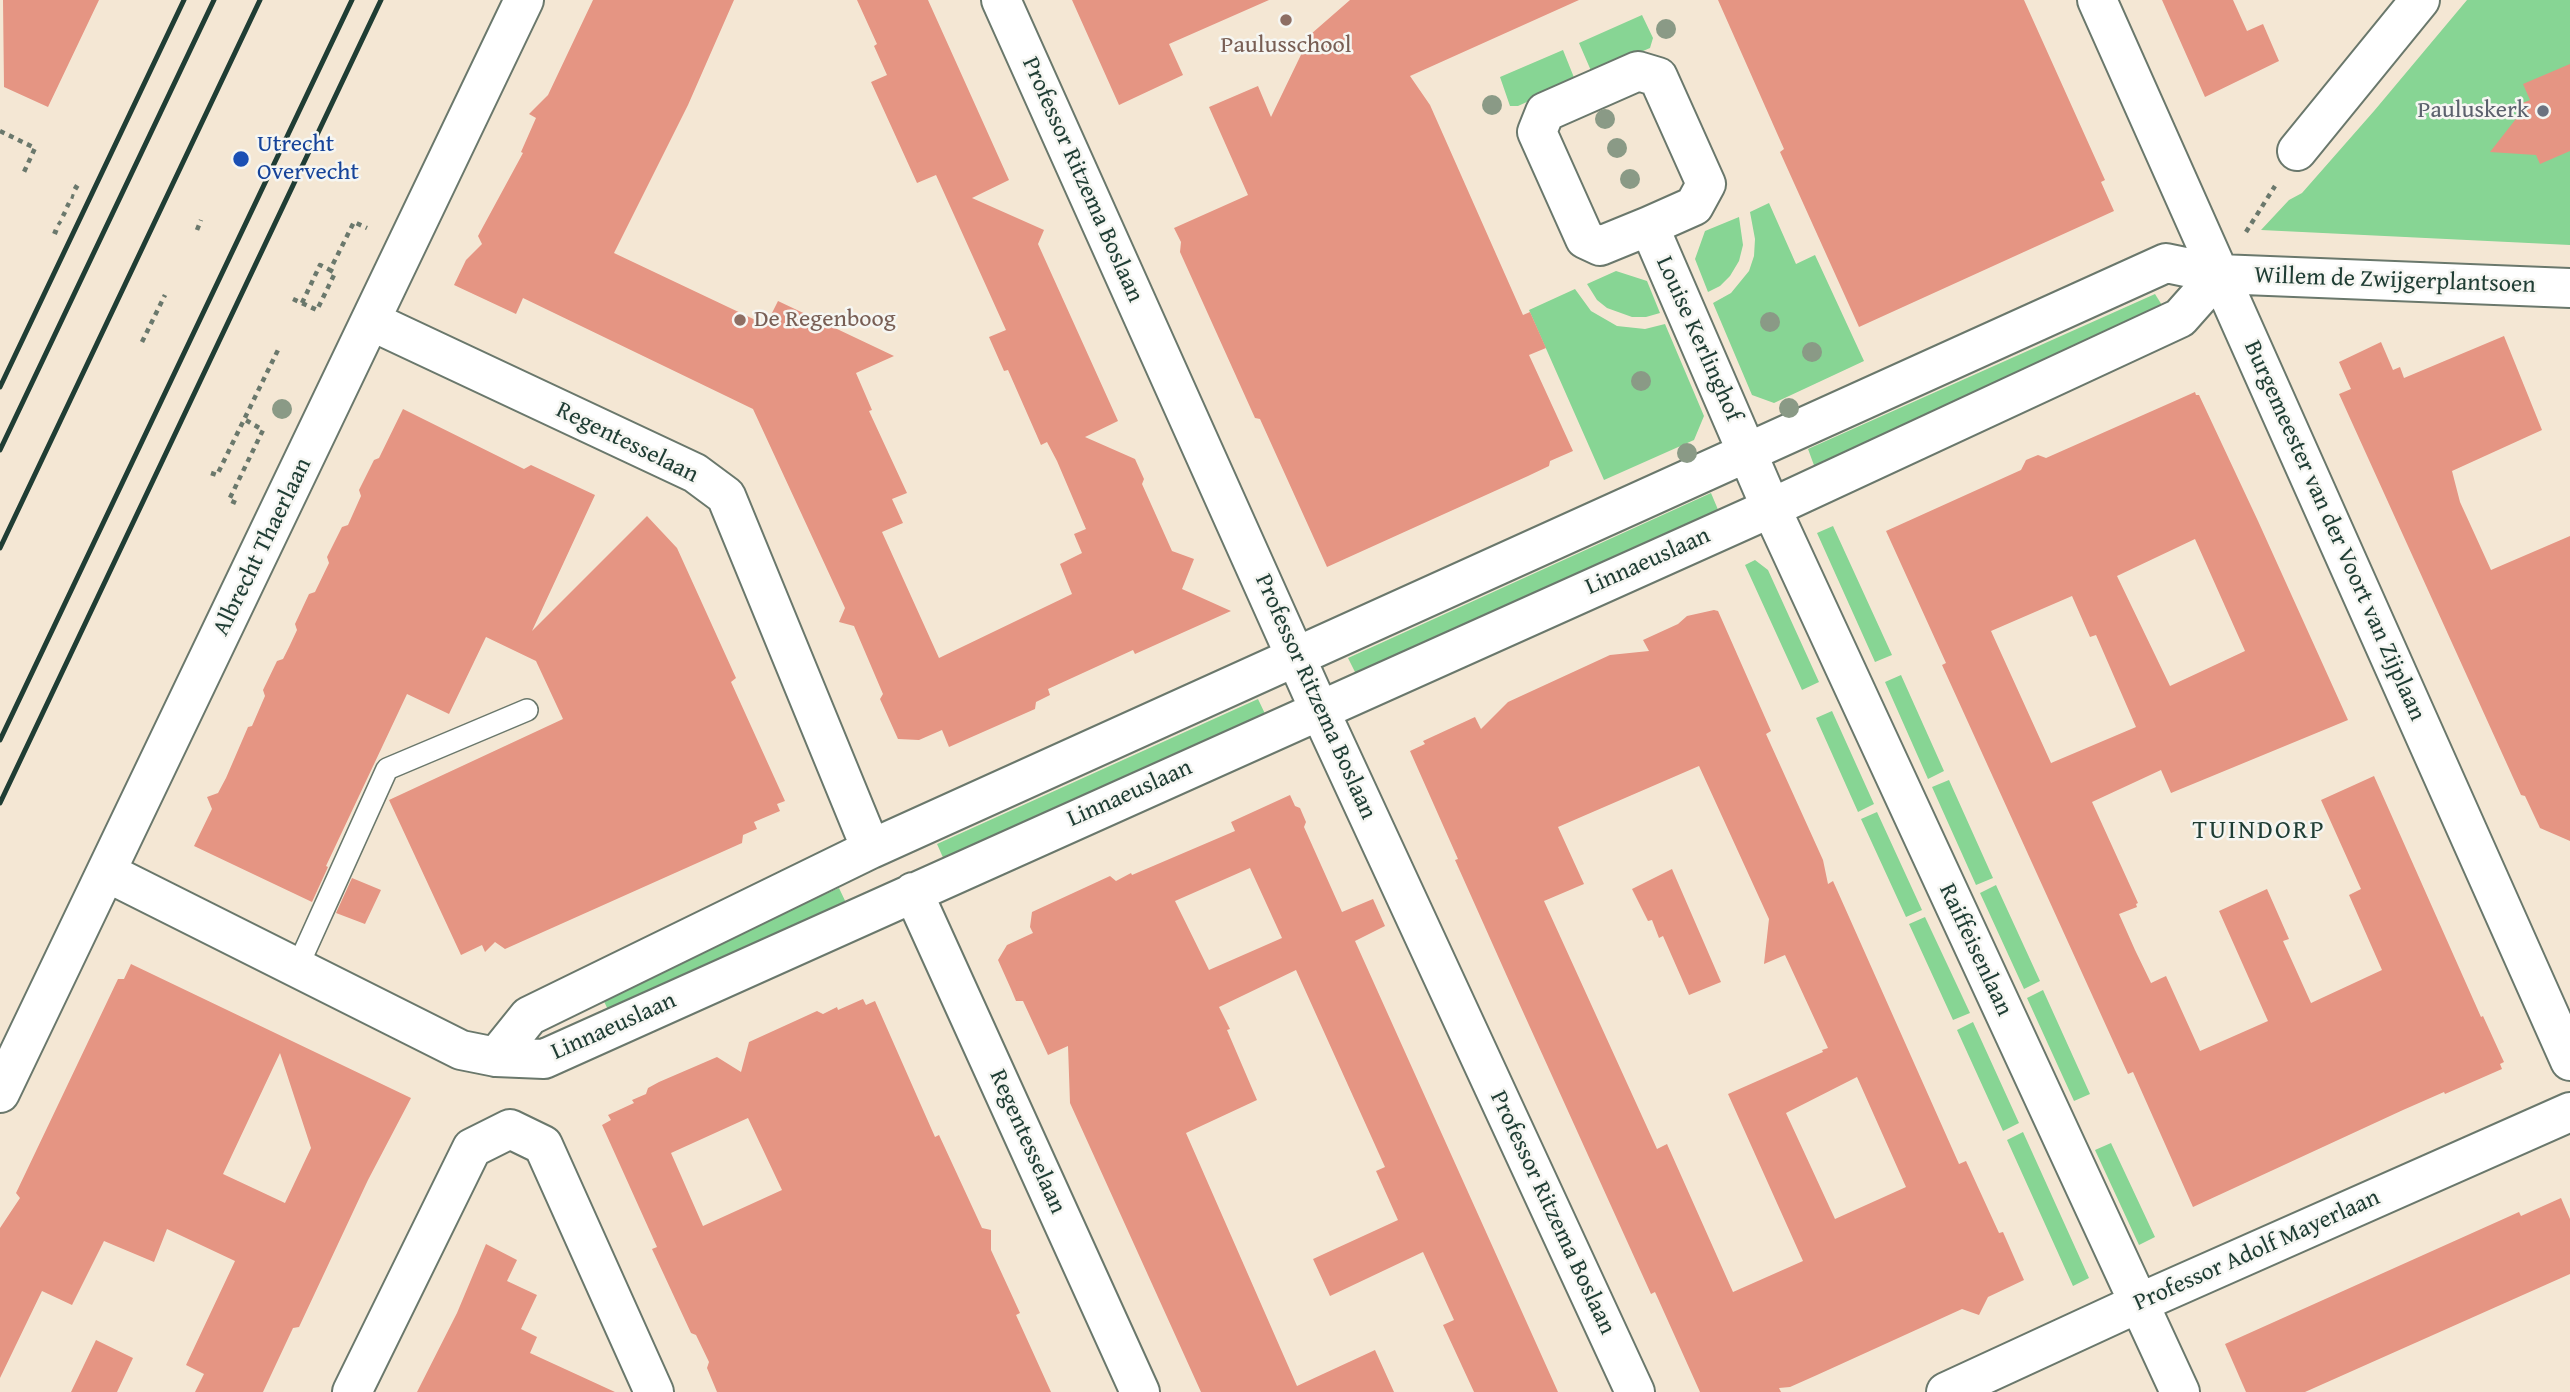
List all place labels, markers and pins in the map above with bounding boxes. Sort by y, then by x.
marker: Paulusschool [1278,12,1294,28]
place label: Paulusschool [1221,32,1351,60]
place label: Pauluskerk [2417,97,2529,125]
marker: Pauluskerk [2535,103,2551,119]
place label: Utrecht Overvecht [257,131,359,187]
marker: Utrecht Overvecht [231,149,251,169]
place label: De Regenboog [754,306,896,334]
marker: De Regenboog [732,312,748,328]

